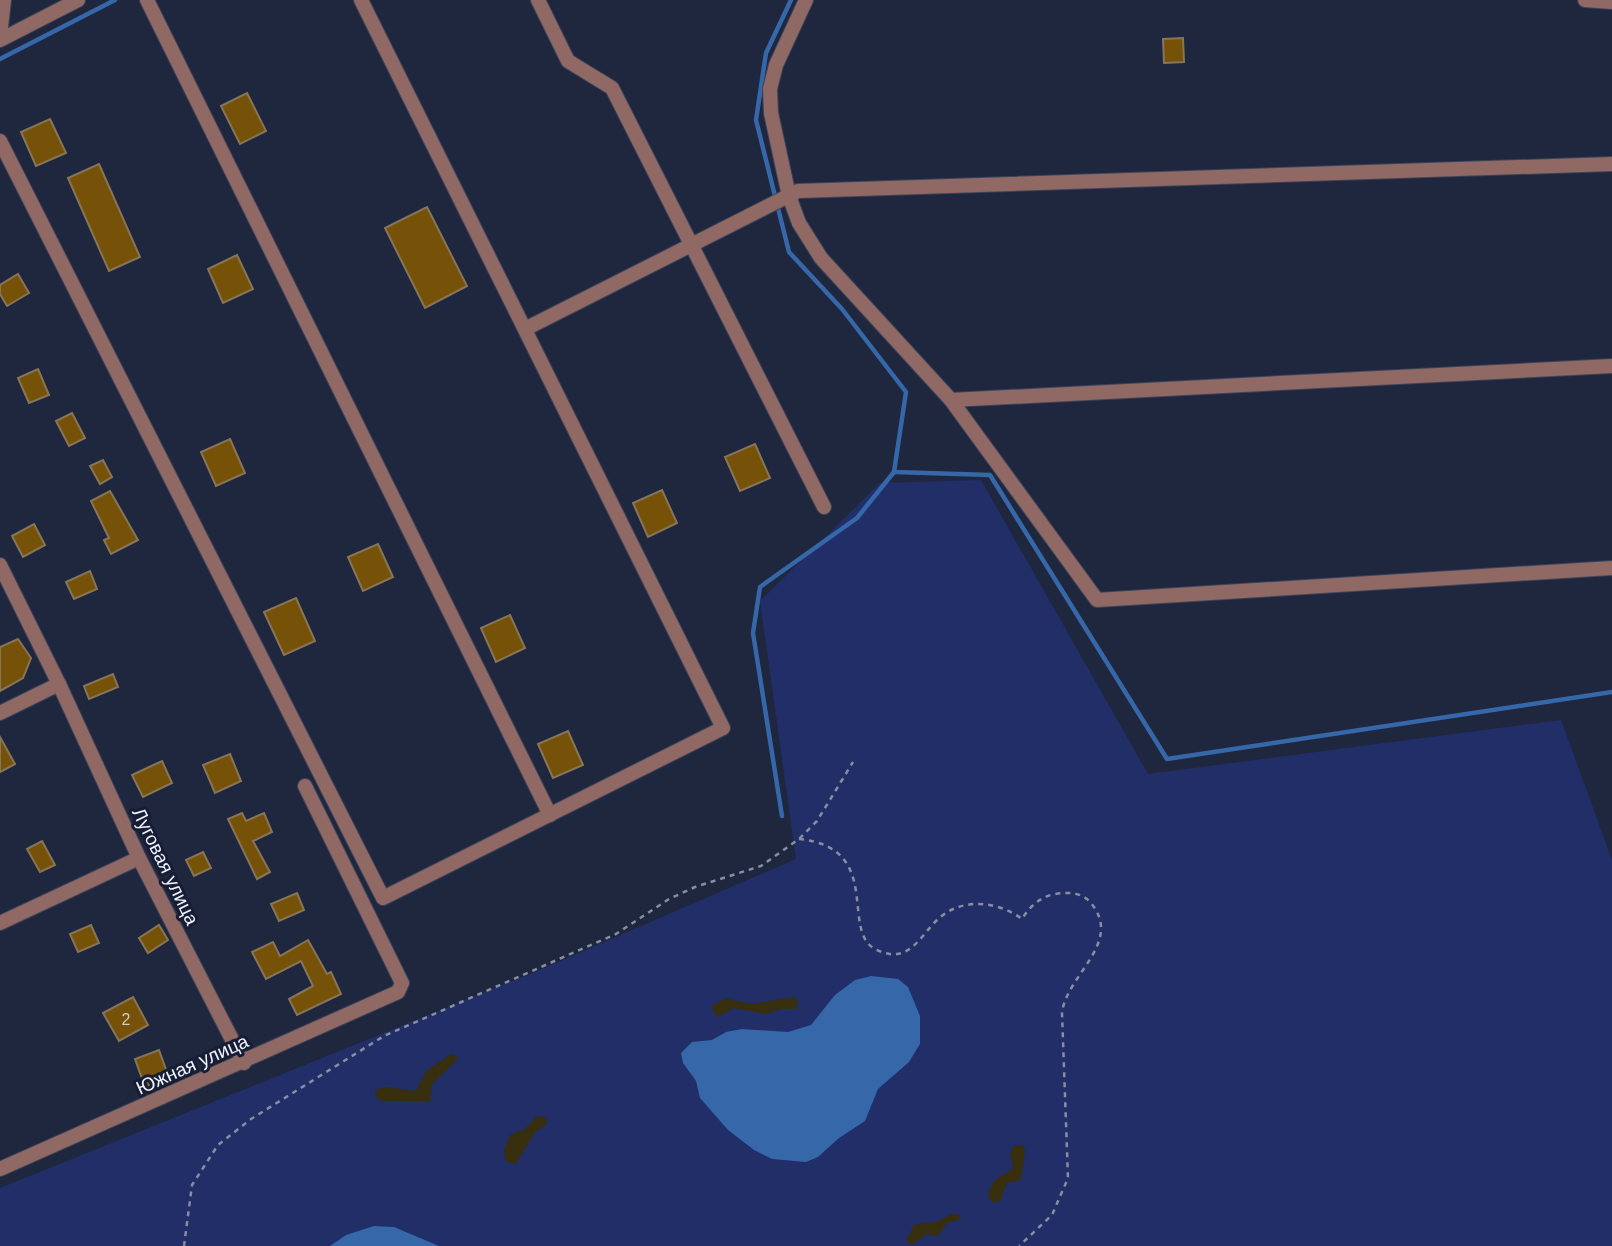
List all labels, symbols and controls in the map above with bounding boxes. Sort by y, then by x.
street label: Луговая улица [128,804,203,929]
house number: 2 [122,1011,131,1028]
street label: Южная улица [133,1030,252,1099]

